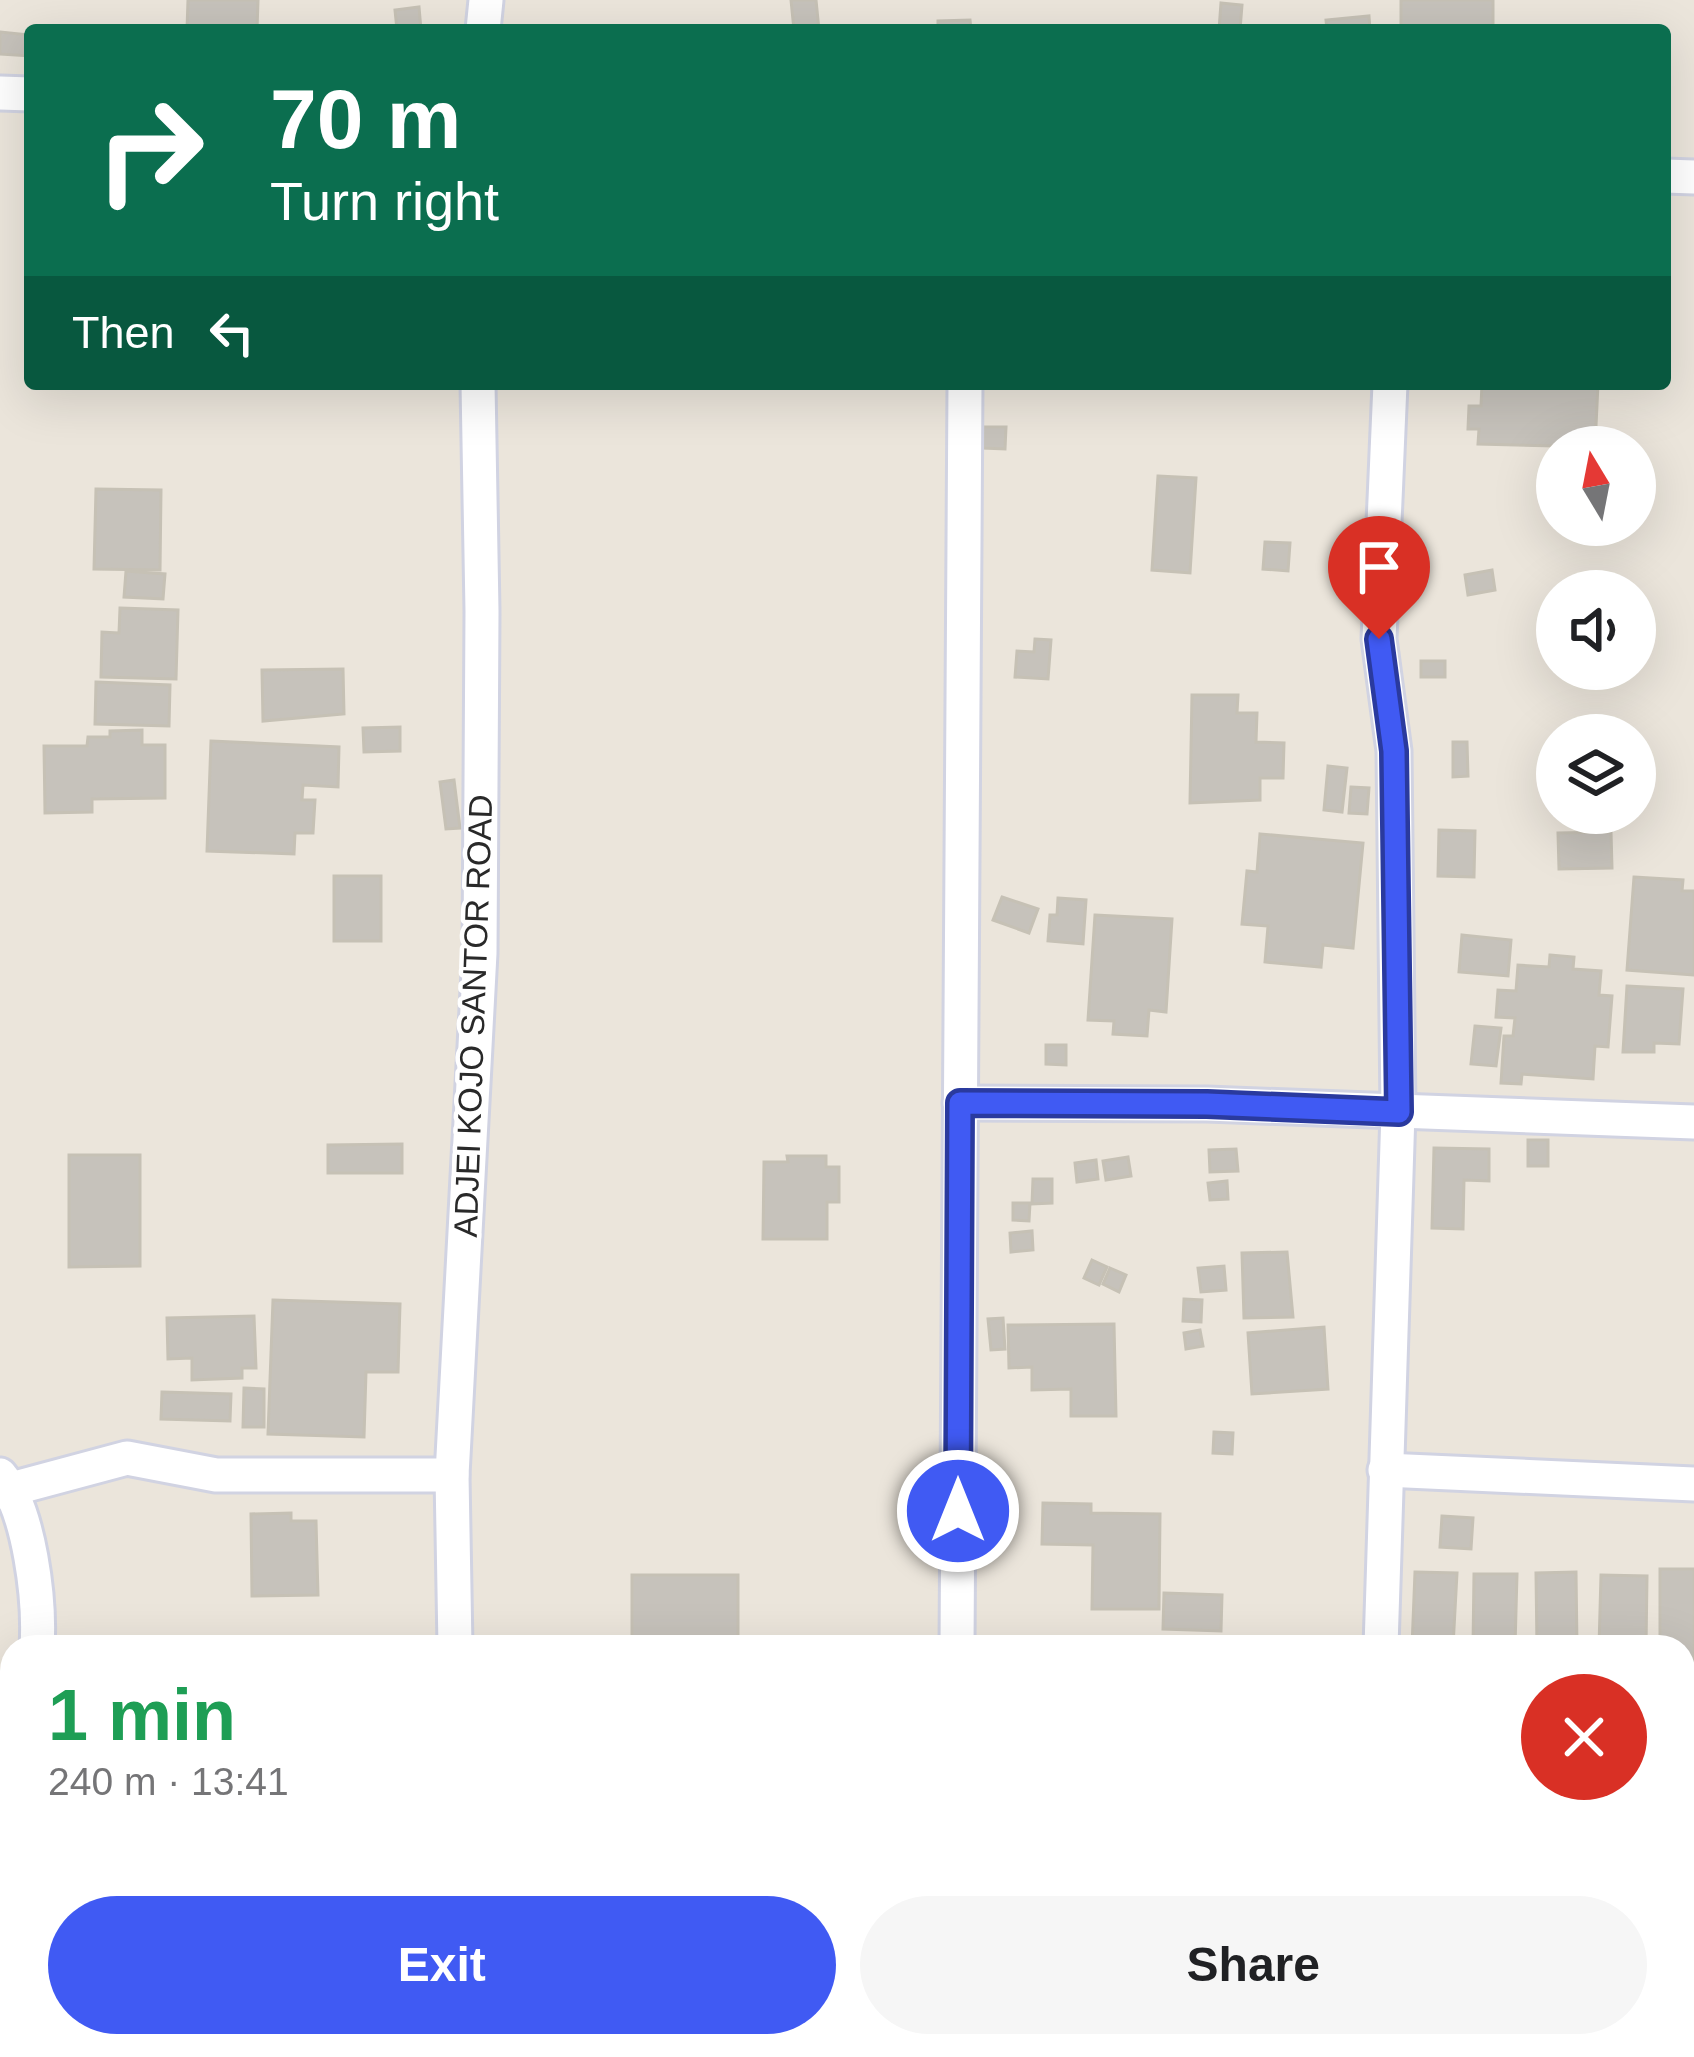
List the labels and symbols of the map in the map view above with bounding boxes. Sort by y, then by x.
north arrow [1536,426,1656,546]
pin [1328,516,1430,639]
street label: ADJEI KOJO SANTOR ROAD [447,794,499,1238]
position arrow [895,1448,1021,1574]

